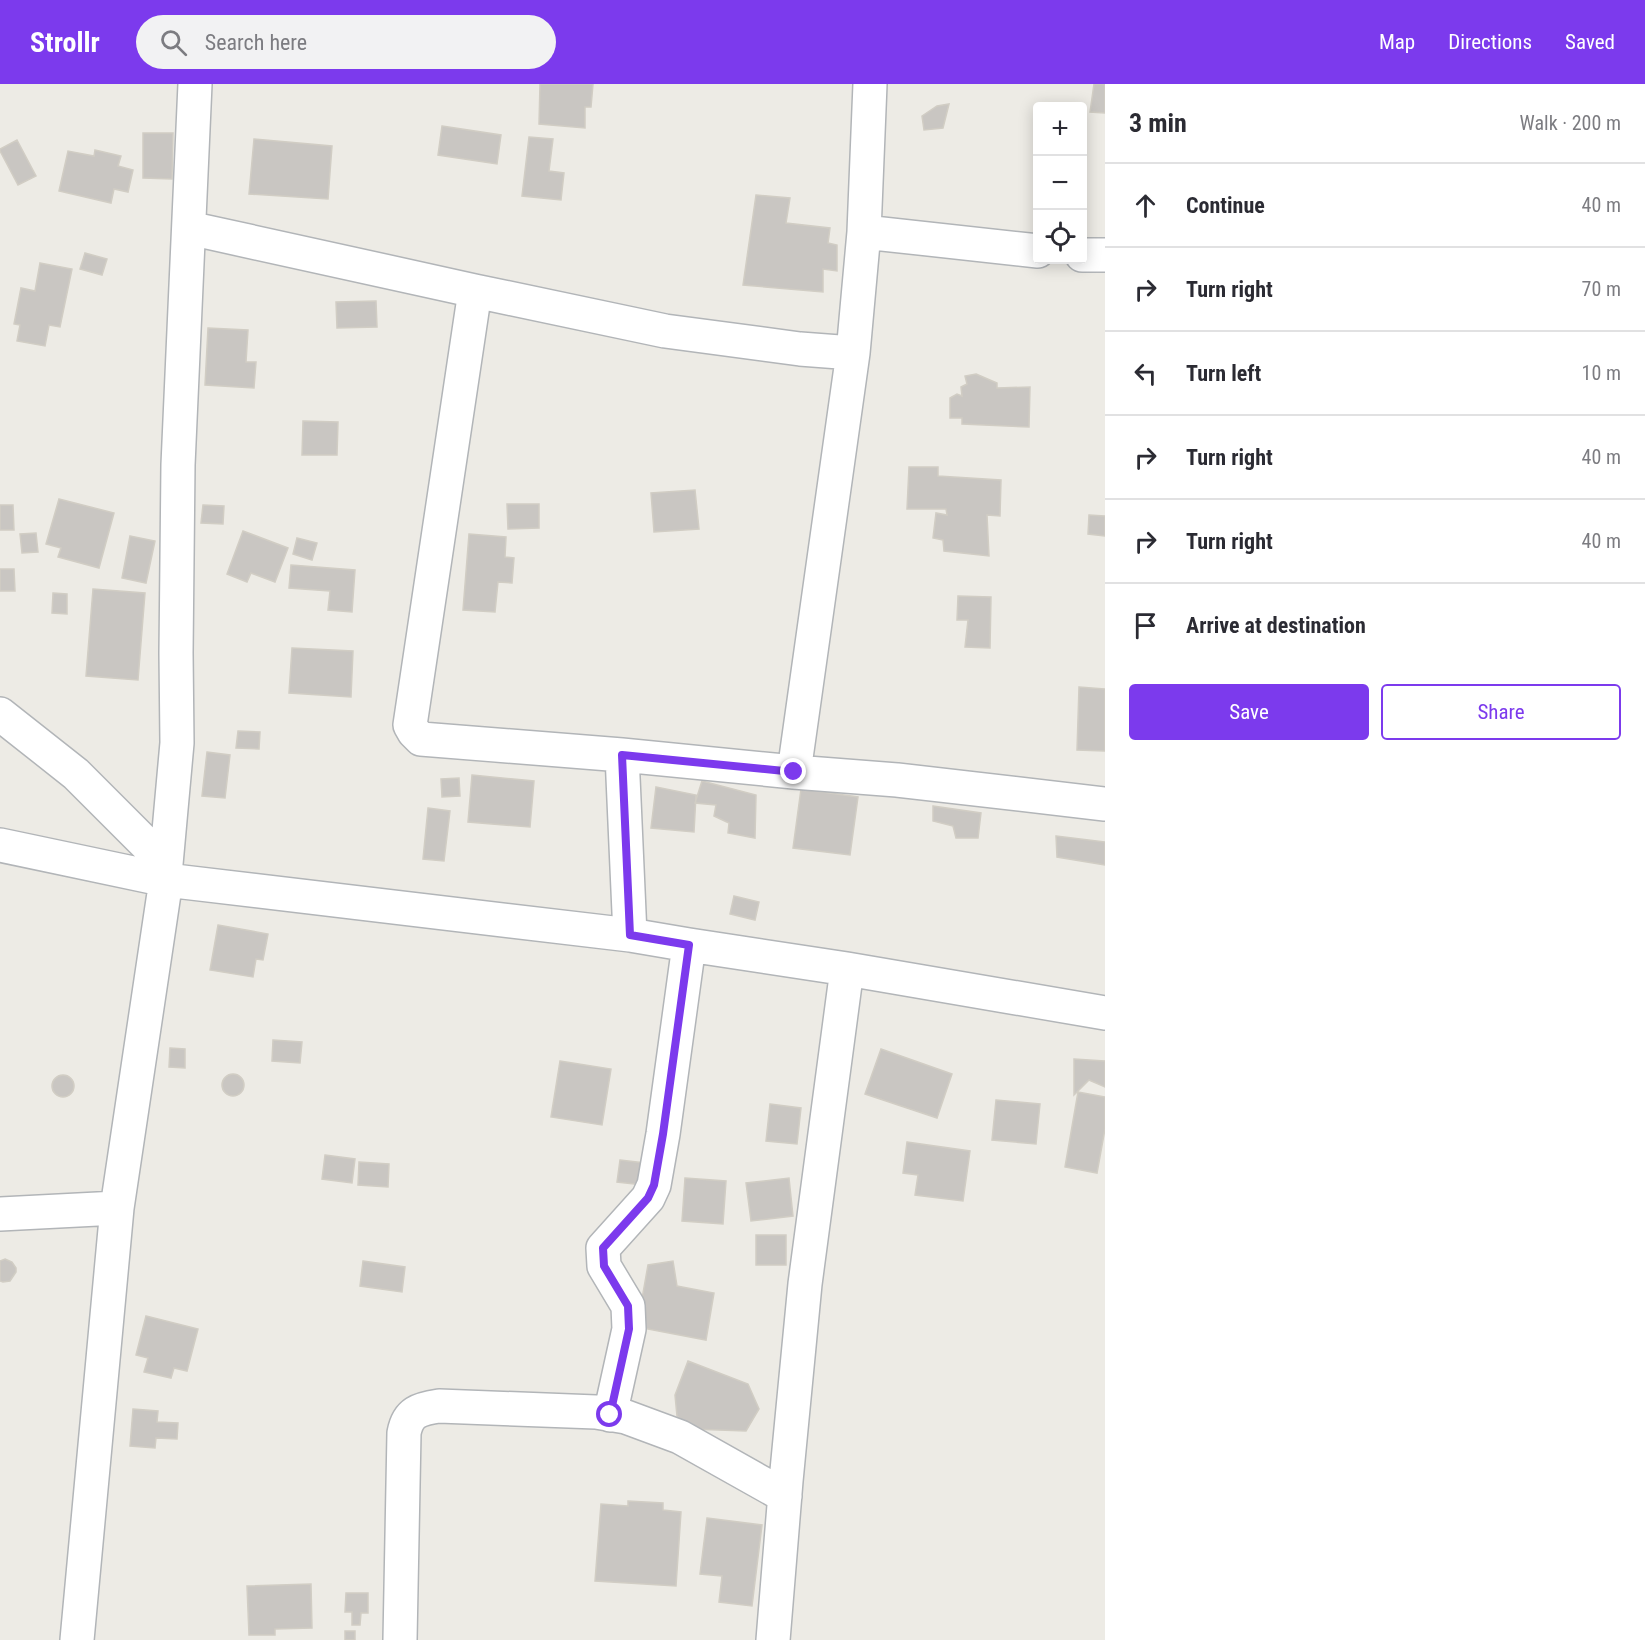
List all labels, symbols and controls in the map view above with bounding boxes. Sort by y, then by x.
search box [136,15,556,69]
text: Strollr [30,26,100,59]
icon: search [157,26,190,59]
text: Search here [205,30,307,55]
text: Map [1379,30,1415,54]
text: Directions [1448,30,1532,54]
text: Saved [1565,30,1615,54]
map controls [1033,102,1087,264]
button: + [1033,102,1087,156]
text: 3 min [1129,108,1187,138]
text: Walk · 200 m [1520,111,1621,135]
button: − [1033,156,1087,210]
icon: ahead [1129,189,1162,222]
text: Continue [1186,193,1265,218]
text: 40 m [1582,193,1621,217]
button: locate [1033,210,1087,264]
icon: right [1129,273,1162,306]
text: Turn right [1186,277,1273,302]
text: 70 m [1582,277,1621,301]
icon: left [1129,357,1162,390]
text: Turn left [1186,361,1261,386]
text: 10 m [1582,361,1621,385]
icon: right [1129,441,1162,474]
text: Turn right [1186,445,1273,470]
text: 40 m [1582,445,1621,469]
icon: right [1129,525,1162,558]
text: Turn right [1186,529,1273,554]
text: 40 m [1582,529,1621,553]
icon: arrive [1129,609,1162,642]
text: Arrive at destination [1186,613,1366,638]
button: Save [1129,684,1369,740]
button: Share [1381,684,1621,740]
route end [780,758,806,784]
route start [596,1401,622,1427]

